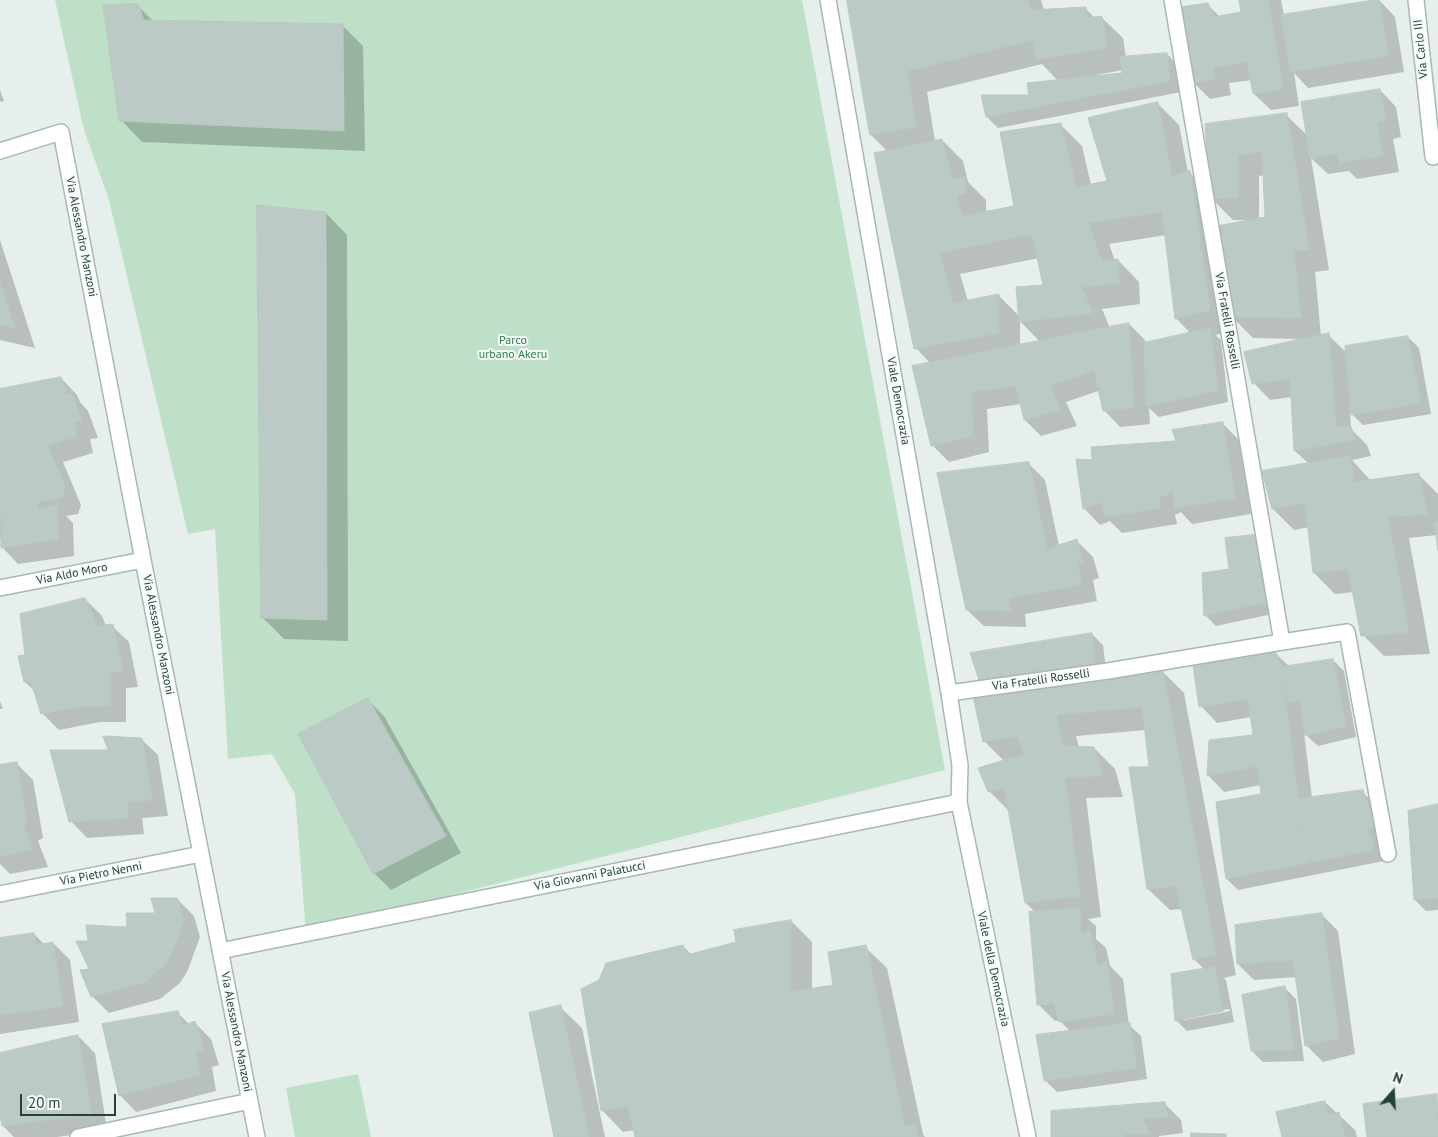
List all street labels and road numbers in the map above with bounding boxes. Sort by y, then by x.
street label: Via Carlo III [1411,19,1431,79]
street label: Via Alessandro Manzoni [62,176,100,298]
street label: Via Fratelli Rosselli [1211,271,1243,371]
street label: Viale Democrazia [883,356,913,446]
street label: Via Aldo Moro [35,560,109,588]
street label: Via Alessandro Manzoni [139,574,177,696]
street label: Via Fratelli Rosselli [991,666,1091,694]
street label: Via Giovanni Palatucci [533,858,647,894]
street label: Via Pietro Nenni [59,859,143,889]
street label: Viale della Democrazia [974,910,1012,1028]
street label: Via Alessandro Manzoni [217,971,255,1093]

